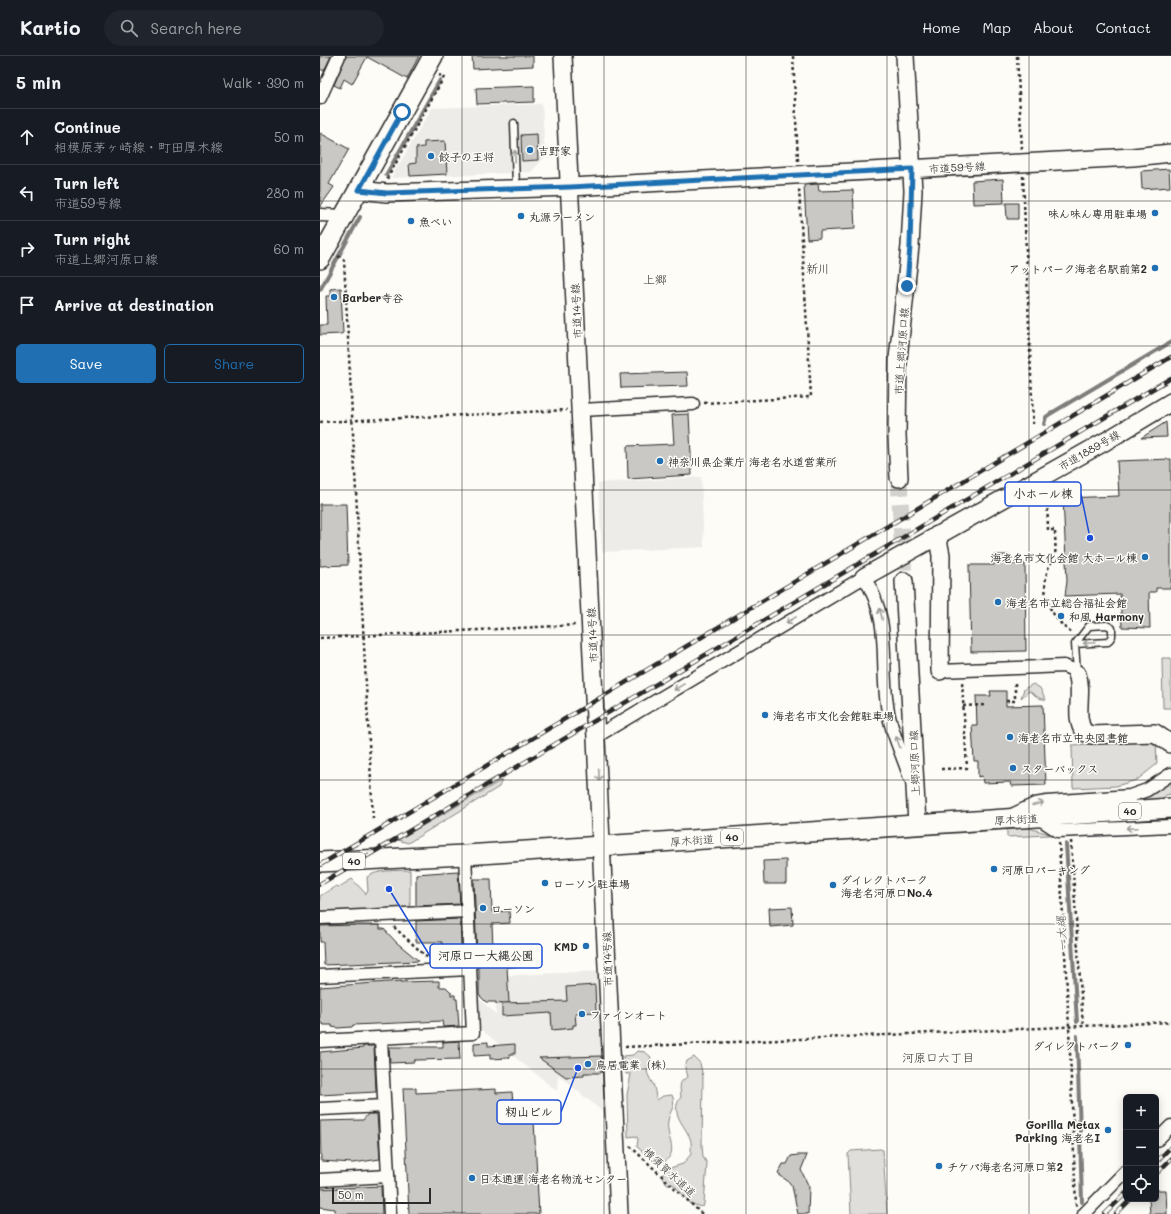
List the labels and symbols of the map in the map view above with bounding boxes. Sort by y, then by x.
route start [393,103,411,121]
place label: 吉野家 [538,143,571,158]
marker: 吉野家 [525,145,535,155]
place label: 餃子の王将 [439,149,494,164]
one-way arrow [511,150,519,163]
marker: 餃子の王将 [426,151,436,161]
street label: 市道59号線 [928,158,986,176]
place label: 味ん味ん専用駐車場 [1048,206,1147,221]
marker: 味ん味ん専用駐車場 [1150,208,1160,218]
place label: 丸源ラーメン [529,209,595,224]
marker: 丸源ラーメン [516,211,526,221]
place label: 魚べい [419,214,452,229]
marker: 魚べい [406,216,416,226]
district label: 新川 [806,260,830,276]
place label: アットパーク海老名駅前第2 [1009,261,1147,276]
marker: アットパーク海老名駅前第2 [1150,263,1160,273]
district label: 上郷 [643,271,667,287]
route end [898,277,916,295]
street label: 市道14号線 [567,283,585,339]
place label: Barber寺谷 [342,290,403,305]
marker: Barber寺谷 [329,292,339,302]
street label: 市道上郷河原口線 [890,307,912,395]
street label: 市道1889号線 [1055,426,1123,474]
place label: 神奈川県企業庁 海老名水道営業所 [668,454,837,469]
marker: 神奈川県企業庁 海老名水道営業所 [655,456,665,466]
callout: 小ホール棟 [1005,482,1081,506]
text: 小ホール棟 [1013,485,1073,501]
place label: 海老名市文化会館 大ホール棟 [990,550,1138,565]
marker: 海老名市文化会館 大ホール棟 [1140,552,1150,562]
place label: 海老名市立総合福祉会館 [1006,595,1127,610]
marker: 海老名市立総合福祉会館 [993,597,1003,607]
street label: 市道14号線 [583,607,601,663]
one-way arrow [876,608,884,621]
place label: 和風 Harmony [1069,609,1144,624]
marker: 和風 Harmony [1056,611,1066,621]
one-way arrow [785,617,797,625]
one-way arrow [1083,639,1096,647]
one-way arrow [673,684,685,692]
place label: 海老名市文化会館駐車場 [773,708,894,723]
marker: 海老名市文化会館駐車場 [760,710,770,720]
street label: 上郷河原口線 [905,730,923,796]
place label: 海老名市立中央図書館 [1018,730,1128,745]
marker: 海老名市立中央図書館 [1005,732,1015,742]
one-way arrow [894,737,902,749]
place label: スターバックス [1021,761,1098,776]
marker: スターバックス [1008,763,1018,773]
one-way arrow [595,768,603,781]
one-way arrow [1031,800,1044,807]
road number: 40 [1119,803,1141,819]
street label: 厚木街道 [994,810,1038,828]
one-way arrow [1126,824,1139,832]
road number: 40 [721,829,743,845]
street label: 厚木街道 [670,831,714,849]
road number: 40 [343,853,365,869]
place label: 河原口パーキング [1002,862,1090,877]
marker: 河原口パーキング [989,864,999,874]
place label: ダイレクトパーク 海老名河原口No.4 [841,872,932,900]
place label: ローソン駐車場 [553,876,630,891]
marker: ローソン駐車場 [540,878,550,888]
marker: ダイレクトパーク 海老名河原口No.4 [828,880,838,890]
place label: ローソン [491,901,535,916]
marker: ローソン [478,903,488,913]
water label: 一大縄 [1052,915,1070,952]
street label: 市道14号線 [599,931,615,987]
place label: KMD [554,939,578,954]
marker: KMD [581,941,591,951]
callout: 河原口一大縄公園 [430,944,542,968]
text: 河原口一大縄公園 [438,947,534,963]
place label: ファインオート [590,1007,667,1022]
marker: ファインオート [577,1009,587,1019]
place label: ダイレクトパーク [1033,1038,1120,1053]
marker: ダイレクトパーク [1123,1040,1133,1050]
district label: 河原口六丁目 [902,1049,974,1065]
place label: 鳥居電業（株） [596,1057,673,1072]
marker: 鳥居電業（株） [583,1059,593,1069]
callout: 籾山ビル [497,1100,561,1124]
text: 籾山ビル [505,1103,553,1119]
place label: Gorilla Metax Parking 海老名I [1015,1117,1100,1145]
marker: Gorilla Metax Parking 海老名I [1103,1125,1113,1135]
street label: 横須賀水道道 [641,1144,699,1200]
place label: チケパ海老名河原口第2 [947,1159,1063,1174]
marker: チケパ海老名河原口第2 [934,1161,944,1171]
place label: 日本通運 海老名物流センター [480,1171,627,1186]
marker: 日本通運 海老名物流センター [467,1173,477,1183]
scale bar [332,1186,431,1205]

